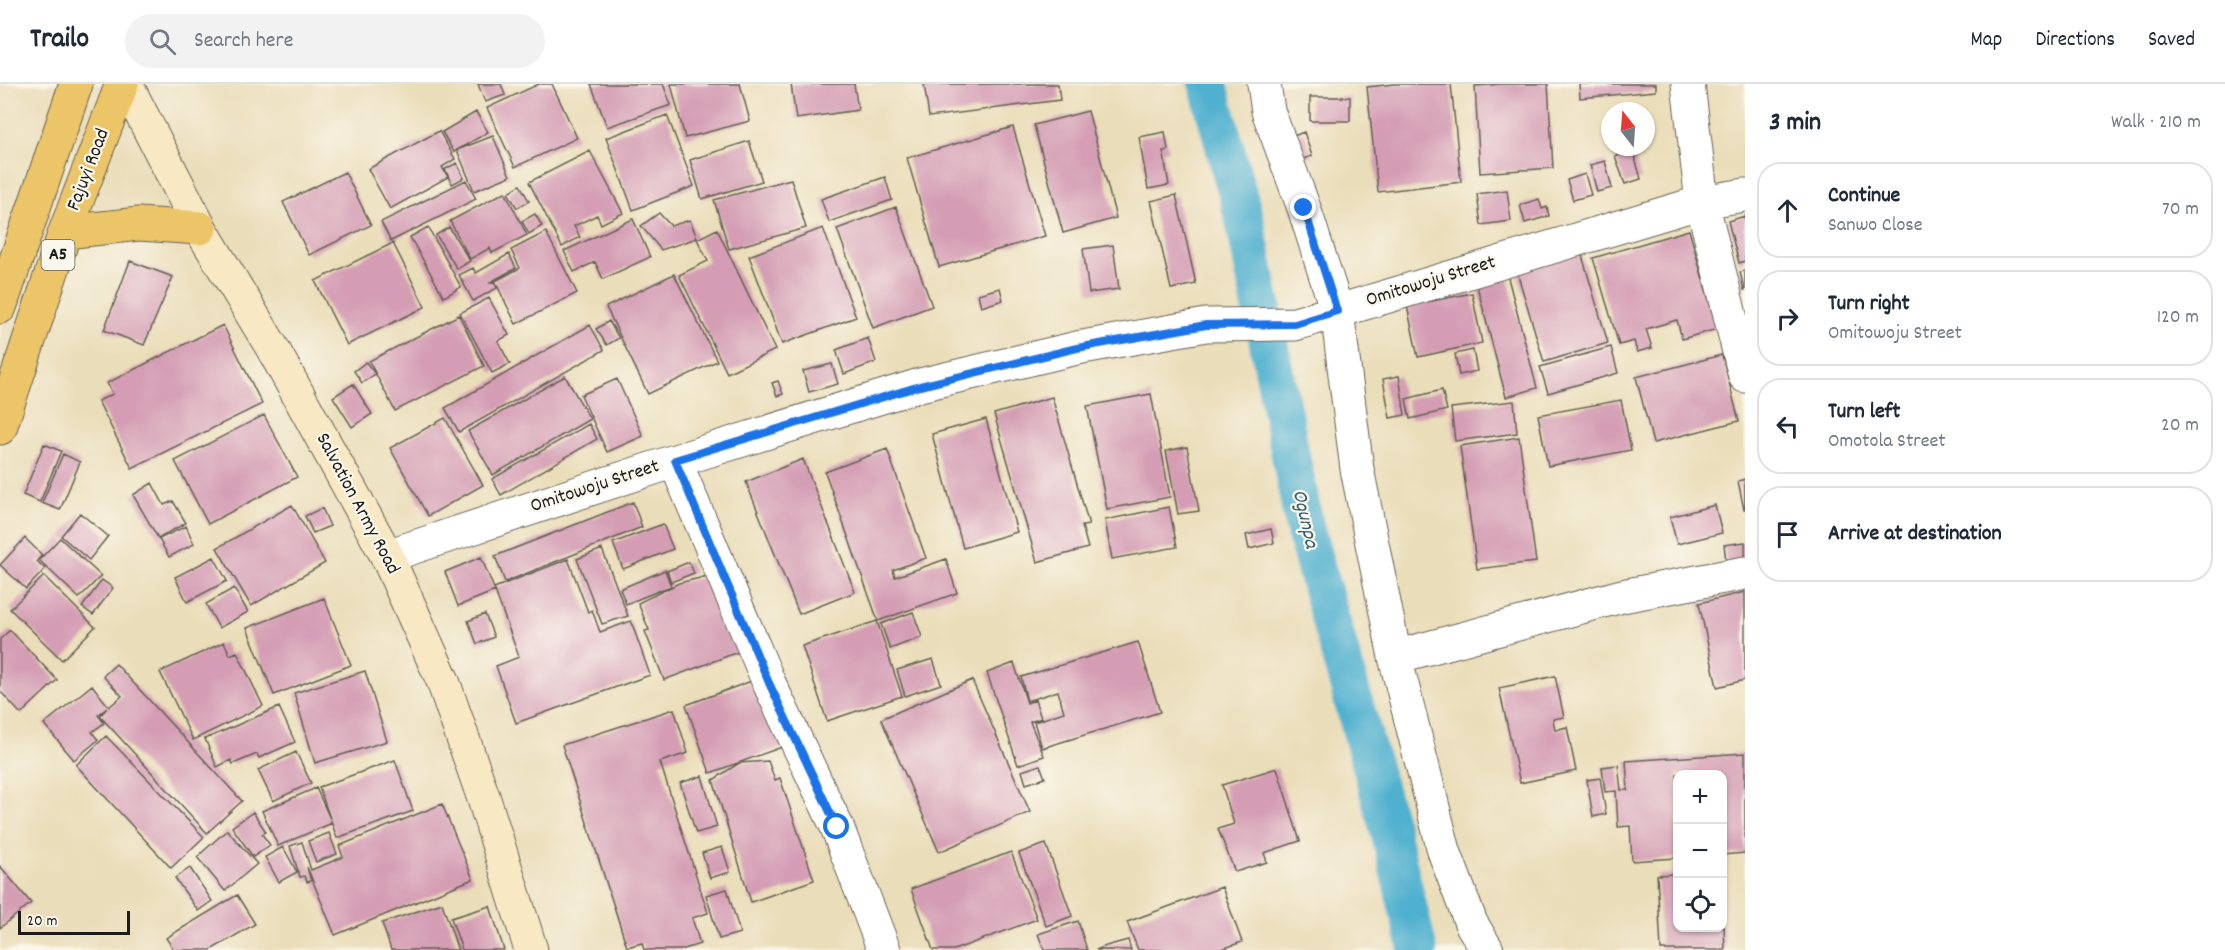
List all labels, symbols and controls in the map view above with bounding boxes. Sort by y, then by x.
search box [125,14,545,68]
text: Trailo [30,21,89,61]
icon: search [146,25,179,58]
text: Search here [194,26,293,57]
text: Map [1971,26,2002,56]
text: Directions [2035,26,2115,56]
text: Saved [2148,26,2195,56]
north arrow [1601,102,1655,156]
text: 3 min [1769,105,1821,142]
text: Walk · 210 m [2111,109,2201,137]
street label: Fajuyi Road [61,125,117,215]
text: Continue [1828,181,1900,212]
route end [1290,194,1316,220]
icon: ahead [1771,194,1804,227]
text: 70 m [2162,196,2199,224]
text: Sanwo Close [1828,212,1923,240]
road number: A5 [42,240,74,270]
street label: Omitowoju Street [1363,249,1499,315]
text: Turn right [1828,289,1910,320]
icon: right [1771,302,1804,335]
text: 120 m [2157,304,2199,332]
text: Omitowoju Street [1828,320,1962,348]
text: Turn left [1828,397,1900,428]
icon: left [1771,410,1804,443]
text: 20 m [2161,412,2199,440]
street label: Salvation Army Road [308,428,406,580]
text: Omotola Street [1828,428,1946,456]
street label: Omitowoju Street [527,453,663,521]
water label: Ogunpa [1283,487,1326,552]
icon: arrive [1771,518,1804,551]
text: Arrive at destination [1828,519,2002,550]
map controls [1673,770,1727,932]
button: + [1673,770,1727,824]
route start [823,813,849,839]
button: − [1673,824,1727,878]
button: locate [1673,878,1727,932]
scale bar [18,908,130,936]
text: 20 m [27,910,57,933]

